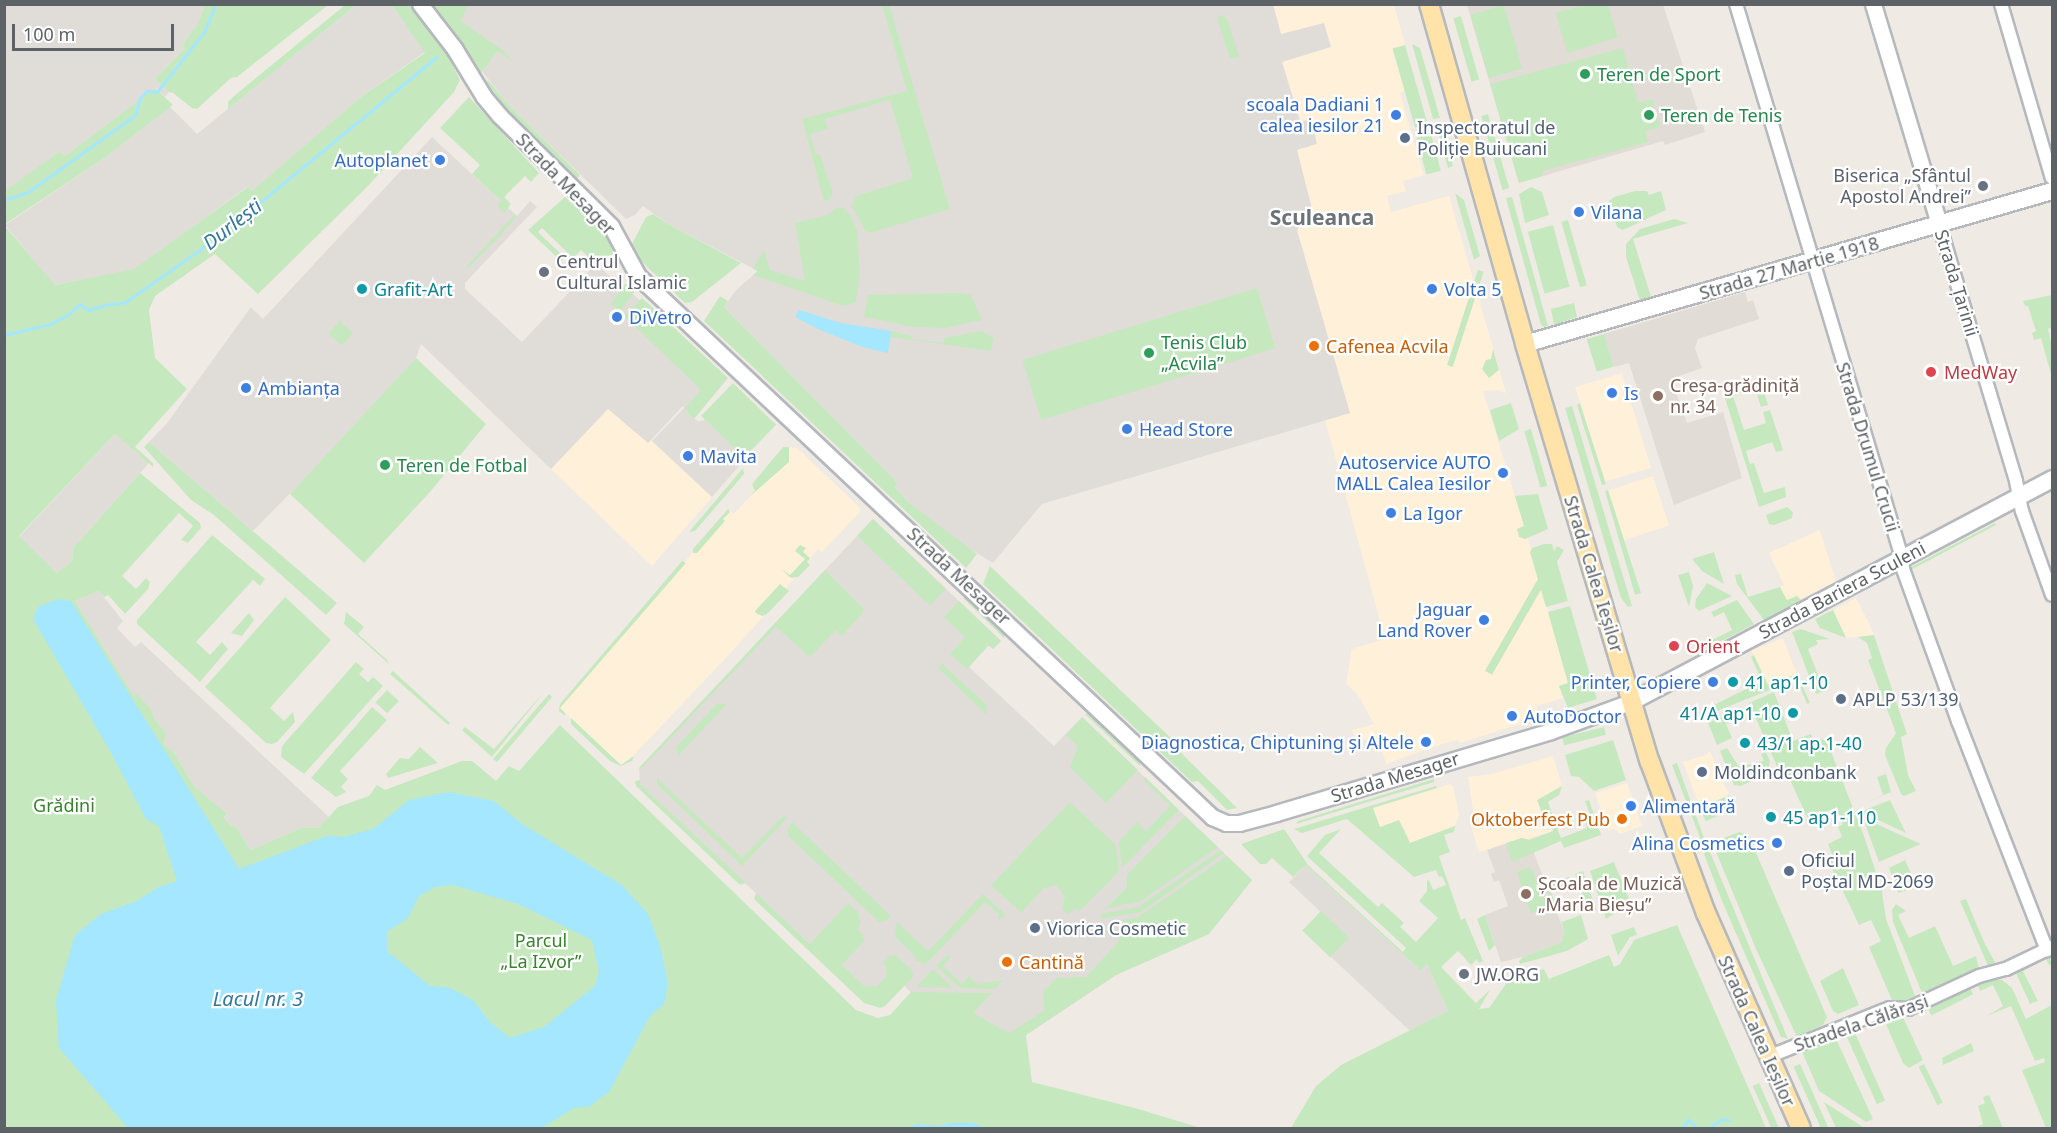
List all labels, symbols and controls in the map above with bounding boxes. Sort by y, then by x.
scale bar [15,12,177,50]
text: 100 m [23,22,75,46]
place label: Teren de Sport [1597,63,1721,85]
marker: Teren de Sport [1578,67,1592,81]
place label: scoala Dadiani 1 calea iesilor 21 [1247,94,1384,136]
place label: Teren de Tenis [1661,104,1782,126]
marker: scoala Dadiani 1 calea iesilor 21 [1389,108,1403,122]
marker: Teren de Tenis [1642,108,1656,122]
place label: Inspectoratul de Poliție Buiucani [1417,117,1555,160]
street label: Strada Mesager [512,129,620,239]
marker: Inspectoratul de Poliție Buiucani [1398,131,1412,145]
place label: Autoplanet [334,149,428,171]
marker: Autoplanet [433,153,447,167]
place label: Biserica „Sfântul Apostol Andrei” [1833,165,1971,207]
marker: Biserica „Sfântul Apostol Andrei” [1976,179,1990,193]
water label: Durlești [198,193,266,255]
place label: Vilana [1591,201,1642,223]
district label: Sculeanca [1270,204,1374,230]
marker: Vilana [1572,205,1586,219]
street label: Strada Țarinii [1931,227,1983,339]
street label: Strada 27 Martie 1918 [1697,232,1881,304]
place label: Centrul Cultural Islamic [556,251,687,294]
marker: Centrul Cultural Islamic [537,265,551,279]
place label: Grafit-Art [374,278,453,300]
place label: Volta 5 [1444,278,1502,300]
marker: Grafit-Art [355,282,369,296]
marker: Volta 5 [1425,282,1439,296]
place label: DiVetro [629,306,692,328]
marker: DiVetro [610,310,624,324]
place label: Tenis Club „Acvila” [1161,332,1247,374]
place label: Cafenea Acvila [1326,335,1449,357]
marker: Cafenea Acvila [1307,339,1321,353]
marker: Tenis Club „Acvila” [1142,346,1156,360]
street label: Strada Drumul Crucii [1832,360,1904,534]
place label: MedWay [1944,361,2017,383]
marker: MedWay [1922,363,1940,381]
place label: Creșa-grădiniță nr. 34 [1670,375,1799,418]
place label: Ambianța [258,377,340,399]
marker: Ambianța [239,381,253,395]
place label: Is [1624,382,1639,404]
marker: Is [1605,386,1619,400]
marker: Creșa-grădiniță nr. 34 [1651,389,1665,403]
place label: Head Store [1139,418,1233,440]
marker: Head Store [1120,422,1134,436]
place label: Mavita [700,445,757,467]
marker: Mavita [681,449,695,463]
place label: Autoservice AUTO MALL Calea Iesilor [1336,452,1491,494]
place label: Teren de Fotbal [397,454,527,476]
marker: Teren de Fotbal [378,458,392,472]
marker: Autoservice AUTO MALL Calea Iesilor [1496,466,1510,480]
street label: Strada Calea Ieșilor [1560,493,1628,655]
place label: La Igor [1403,502,1463,524]
marker: La Igor [1384,506,1398,520]
street label: Strada Mesager [903,523,1015,629]
street label: Strada Bariera Sculeni [1755,537,1929,643]
place label: Jaguar Land Rover [1377,599,1472,642]
marker: Jaguar Land Rover [1477,613,1491,627]
place label: Orient [1686,635,1740,657]
marker: Orient [1667,639,1681,653]
place label: Printer, Copiere [1571,671,1701,693]
place label: 41 ap1-10 [1745,671,1828,693]
marker: Printer, Copiere [1706,675,1720,689]
marker: 41 ap1-10 [1726,675,1740,689]
place label: APLP 53/139 [1853,688,1959,710]
marker: APLP 53/139 [1834,692,1848,706]
place label: 41/A ap1-10 [1680,702,1781,724]
place label: AutoDoctor [1524,705,1622,727]
marker: 41/A ap1-10 [1786,706,1800,720]
marker: AutoDoctor [1505,709,1519,723]
place label: Diagnostica, Chiptuning și Altele [1141,731,1414,753]
place label: 43/1 ap.1-40 [1757,732,1862,754]
marker: Diagnostica, Chiptuning și Altele [1419,735,1433,749]
marker: 43/1 ap.1-40 [1738,736,1752,750]
street label: Strada Mesager [1328,747,1462,807]
place label: Moldindconbank [1714,761,1856,783]
marker: Moldindconbank [1695,765,1709,779]
park label: Grădini [33,794,95,816]
place label: Alimentară [1643,795,1736,817]
marker: Alimentară [1624,799,1638,813]
place label: 45 ap1-110 [1783,806,1876,828]
place label: Oktoberfest Pub [1471,808,1610,830]
marker: 45 ap1-110 [1764,810,1778,824]
marker: Oktoberfest Pub [1615,812,1629,826]
place label: Alina Cosmetics [1632,832,1765,854]
marker: Alina Cosmetics [1770,836,1784,850]
place label: Oficiul Poștal MD-2069 [1801,850,1934,892]
marker: Oficiul Poștal MD-2069 [1782,864,1796,878]
place label: Școala de Muzică „Maria Bieșu” [1538,873,1682,916]
marker: Școala de Muzică „Maria Bieșu” [1519,887,1533,901]
place label: Viorica Cosmetic [1047,917,1186,939]
marker: Viorica Cosmetic [1028,921,1042,935]
park label: Parcul „La Izvor” [501,930,581,972]
place label: Cantină [1019,951,1084,973]
street label: Strada Calea Ieșilor [1714,952,1800,1110]
marker: Cantină [1000,955,1014,969]
place label: JW.ORG [1476,963,1539,985]
marker: JW.ORG [1457,967,1471,981]
water label: Lacul nr. 3 [213,986,303,1010]
street label: Stradela Călărași [1791,990,1931,1056]

